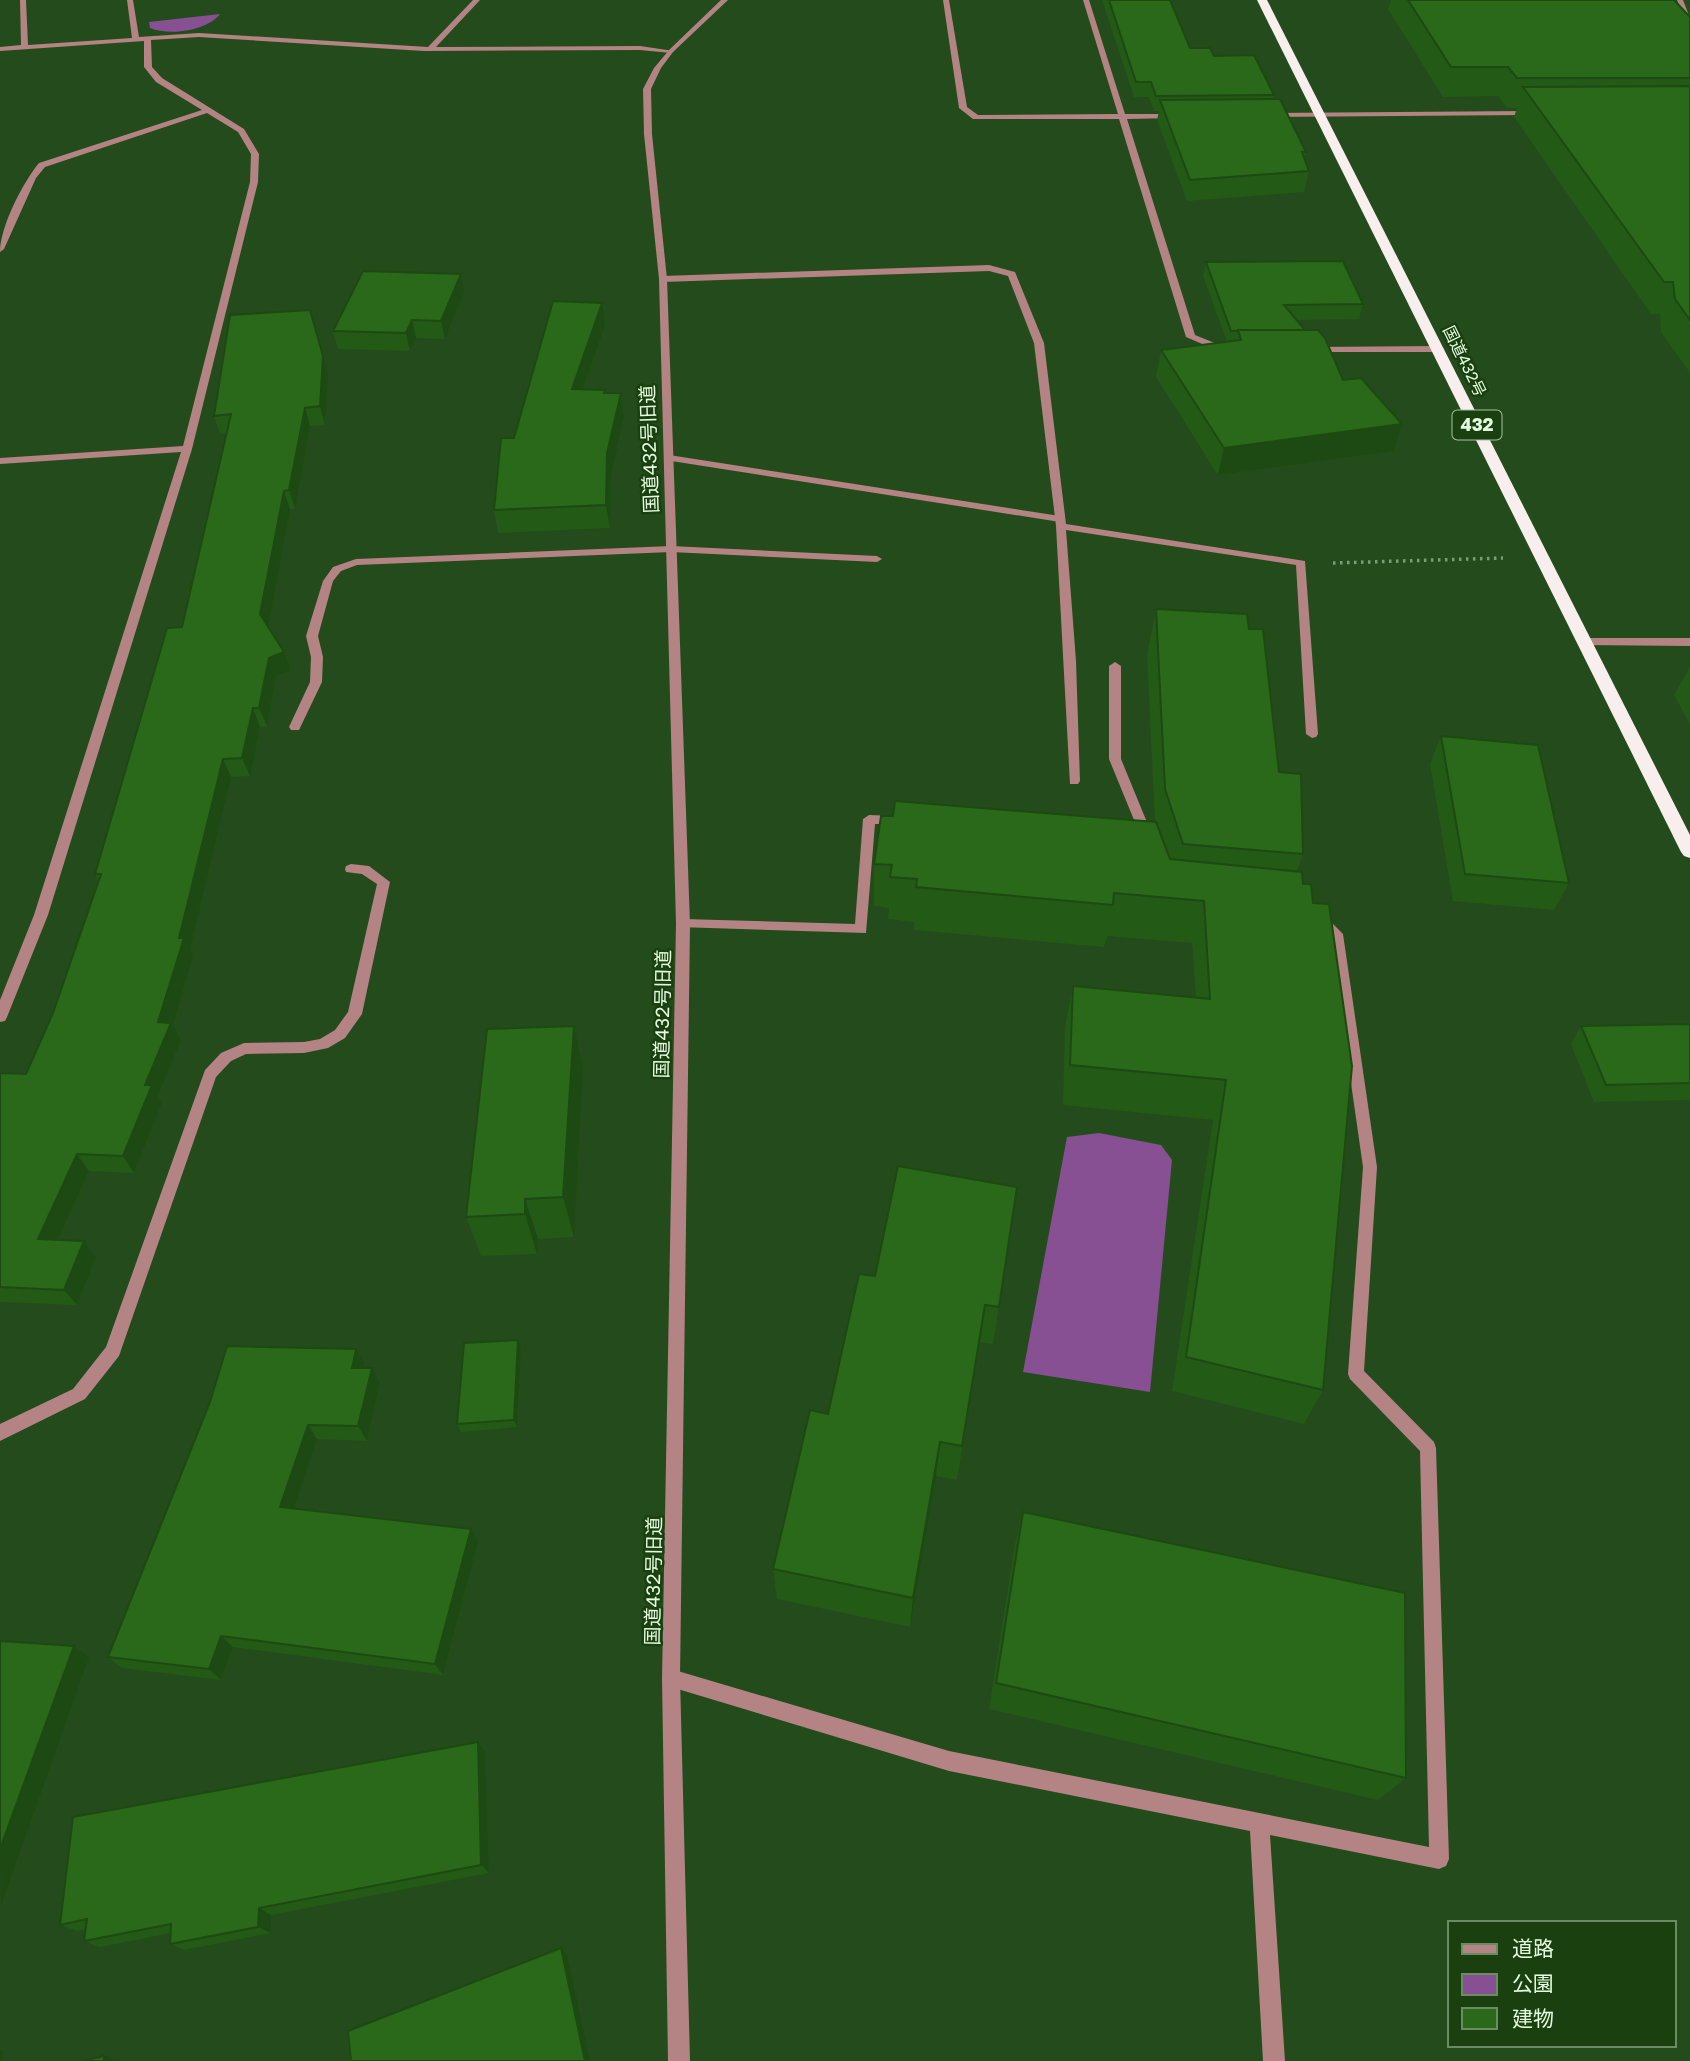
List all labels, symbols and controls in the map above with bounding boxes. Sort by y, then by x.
street label: 国道432号 [1439,322,1491,400]
street label: 国道432号旧道 [635,384,662,514]
road number: 432 [1452,410,1502,440]
street label: 国道432号旧道 [649,949,674,1079]
street label: 国道432号旧道 [640,1516,665,1646]
legend [1448,1921,1676,2047]
text: 道路 [1512,1935,1554,1961]
text: 公園 [1512,1970,1554,1996]
text: 建物 [1512,2005,1554,2031]

